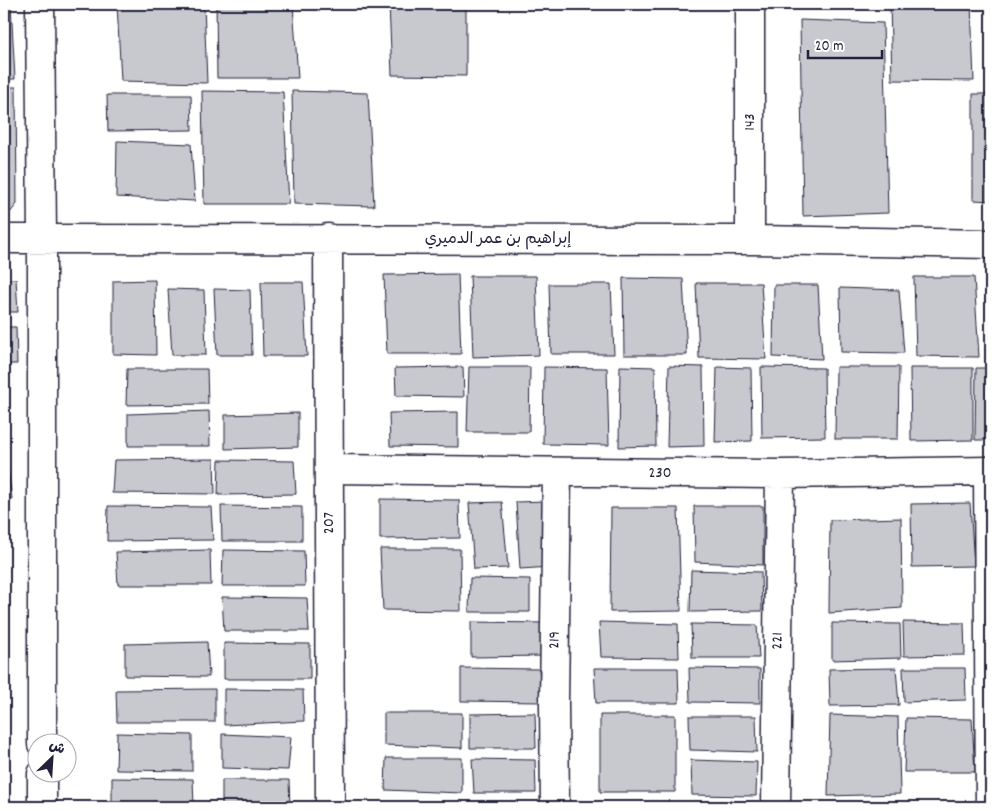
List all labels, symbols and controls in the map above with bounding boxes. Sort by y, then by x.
scale bar [808,28,881,60]
text: 20 m [815,36,843,58]
street label: 143 [739,113,762,131]
street label: إبراهيم بن عمر الدميري [425,228,571,251]
street label: 230 [649,462,671,485]
street label: 207 [318,512,341,534]
street label: 219 [543,631,567,649]
street label: 221 [766,632,790,650]
north arrow [28,734,78,784]
text: ش [45,736,68,760]

